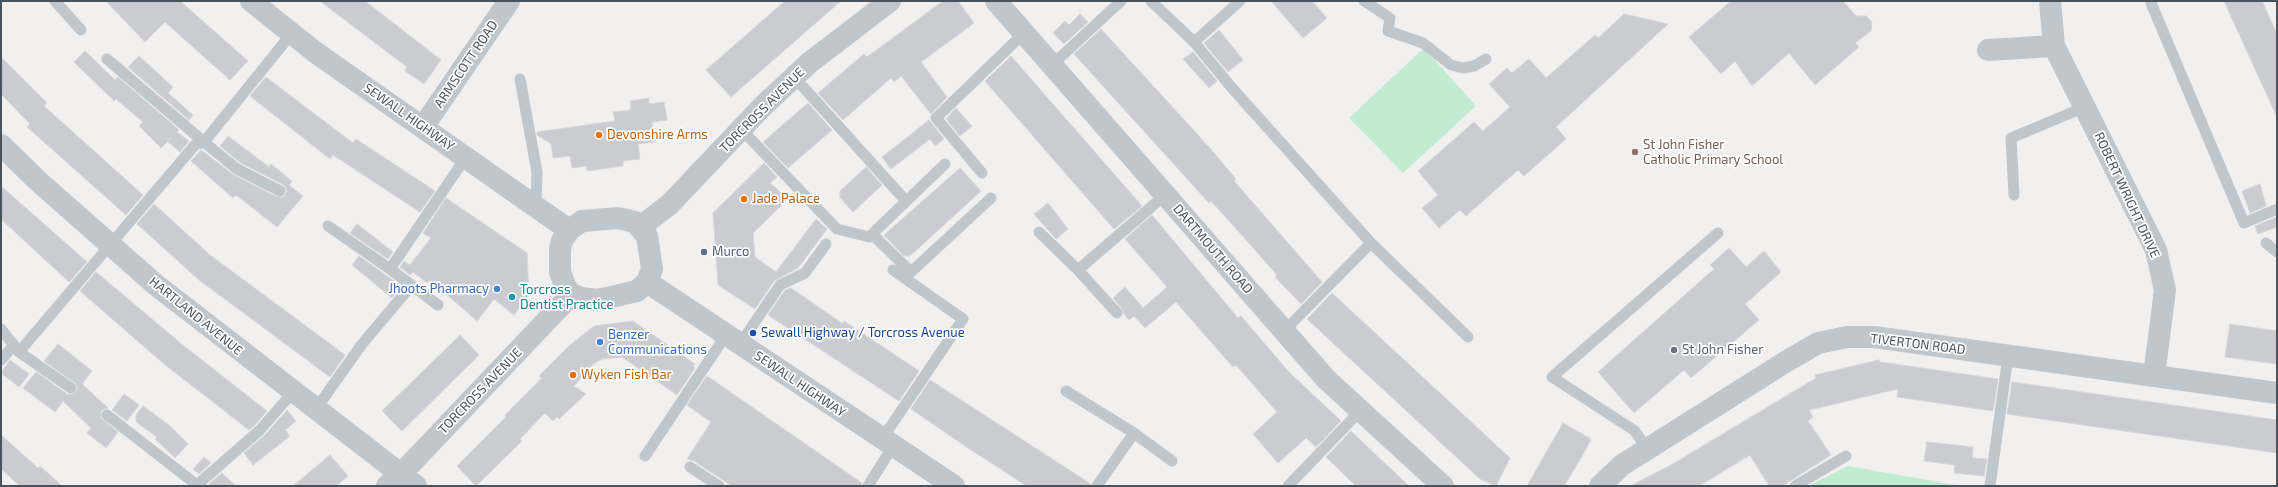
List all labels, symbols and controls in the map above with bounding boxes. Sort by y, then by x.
street label: ARMSCOTT ROAD [431,17,501,111]
street label: TORCROSS AVENUE [716,64,808,156]
street label: SEWALL HIGHWAY [361,80,457,154]
place label: Devonshire Arms [607,127,708,143]
marker: Devonshire Arms [594,130,604,140]
street label: ROBERT WRIGHT DRIVE [2091,130,2163,260]
place label: St John Fisher Catholic Primary School [1643,137,1783,168]
marker: St John Fisher Catholic Primary School [1630,147,1640,157]
place label: Jade Palace [752,191,820,207]
marker: Jade Palace [739,194,749,204]
street label: DARTMOUTH ROAD [1170,201,1256,297]
place label: Murco [712,244,749,260]
marker: Murco [699,247,709,257]
street label: HARTLAND AVENUE [146,274,246,358]
place label: Jhoots Pharmacy [388,281,489,297]
place label: Torcross Dentist Practice [520,282,614,313]
marker: Jhoots Pharmacy [492,284,502,294]
marker: Torcross Dentist Practice [507,292,517,302]
place label: Sewall Highway / Torcross Avenue [761,325,965,341]
place label: Benzer Communications [608,327,707,358]
marker: Sewall Highway / Torcross Avenue [748,328,758,338]
street label: TIVERTON ROAD [1870,330,1966,358]
marker: Benzer Communications [595,337,605,347]
place label: St John Fisher [1682,342,1763,358]
street label: TORCROSS AVENUE [435,345,525,437]
marker: St John Fisher [1669,345,1679,355]
street label: SEWALL HIGHWAY [751,348,849,420]
place label: Wyken Fish Bar [581,367,672,383]
marker: Wyken Fish Bar [568,370,578,380]

